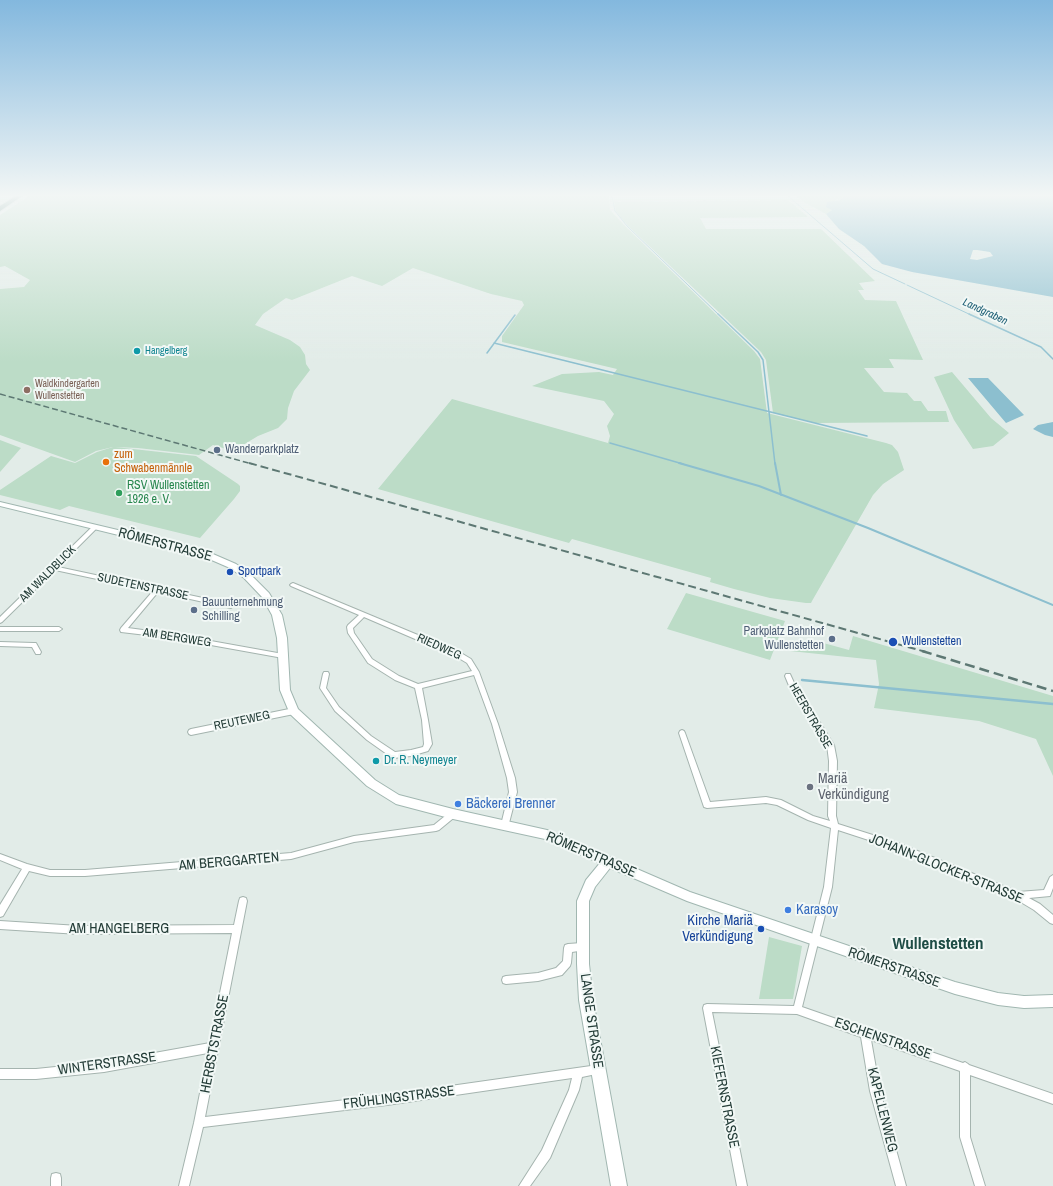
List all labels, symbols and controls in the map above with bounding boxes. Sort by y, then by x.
water label: Landgraben [960,296,1010,328]
place label: Hangelberg [145,345,187,357]
marker: Hangelberg [132,346,142,356]
place label: Waldkindergarten Wullenstetten [35,378,99,402]
marker: Waldkindergarten Wullenstetten [22,385,32,395]
place label: Wanderparkplatz [225,443,299,457]
marker: Wanderparkplatz [212,445,222,455]
place label: zum Schwabenmännle [114,448,192,476]
marker: zum Schwabenmännle [101,457,111,467]
place label: RSV Wullenstetten 1926 e. V. [127,479,209,507]
marker: RSV Wullenstetten 1926 e. V. [114,488,124,498]
street label: RÖMERSTRASSE [116,524,214,566]
street label: AM WALDBLICK [17,543,79,605]
place label: Sportpark [238,565,281,579]
marker: Sportpark [225,567,235,577]
street label: SUDETENSTRASSE [96,570,190,604]
place label: Bauunternehmung Schilling [202,596,283,624]
marker: Bauunternehmung Schilling [189,605,199,615]
place label: Parkplatz Bahnhof Wullenstetten [744,625,824,653]
street label: AM BERGWEG [142,626,212,650]
street label: RIEDWEG [415,631,463,663]
marker: Parkplatz Bahnhof Wullenstetten [827,634,837,644]
place label: Wullenstetten [902,635,961,649]
marker: Wullenstetten [887,636,899,648]
street label: HEERSTRASSE [785,681,835,751]
street label: REUTEWEG [213,708,271,734]
place label: Dr. R. Neymeyer [384,754,457,768]
marker: Dr. R. Neymeyer [371,756,381,766]
place label: Mariä Verkündigung [818,771,889,804]
marker: Mariä Verkündigung [805,782,815,792]
place label: Bäckerei Brenner [466,796,555,812]
marker: Bäckerei Brenner [453,799,463,809]
street label: RÖMERSTRASSE [543,828,639,882]
street label: JOHANN-GLOCKER-STRASSE [867,830,1025,908]
street label: AM BERGGARTEN [178,849,280,875]
place label: Karasoy [796,902,838,918]
marker: Karasoy [783,905,793,915]
place label: Kirche Mariä Verkündigung [682,913,753,946]
street label: AM HANGELBERG [69,921,169,937]
marker: Kirche Mariä Verkündigung [756,924,766,934]
district label: Wullenstetten [892,934,984,954]
street label: RÖMERSTRASSE [846,944,942,992]
street label: LANGE STRASSE [576,972,606,1070]
street label: HERBSTSTRASSE [197,993,233,1095]
street label: ESCHENSTRASSE [832,1015,934,1063]
street label: KIEFERNSTRASSE [706,1045,742,1149]
street label: WINTERSTRASSE [57,1049,157,1079]
street label: KAPELLENWEG [863,1066,901,1154]
street label: FRÜHLINGSTRASSE [342,1083,456,1113]

